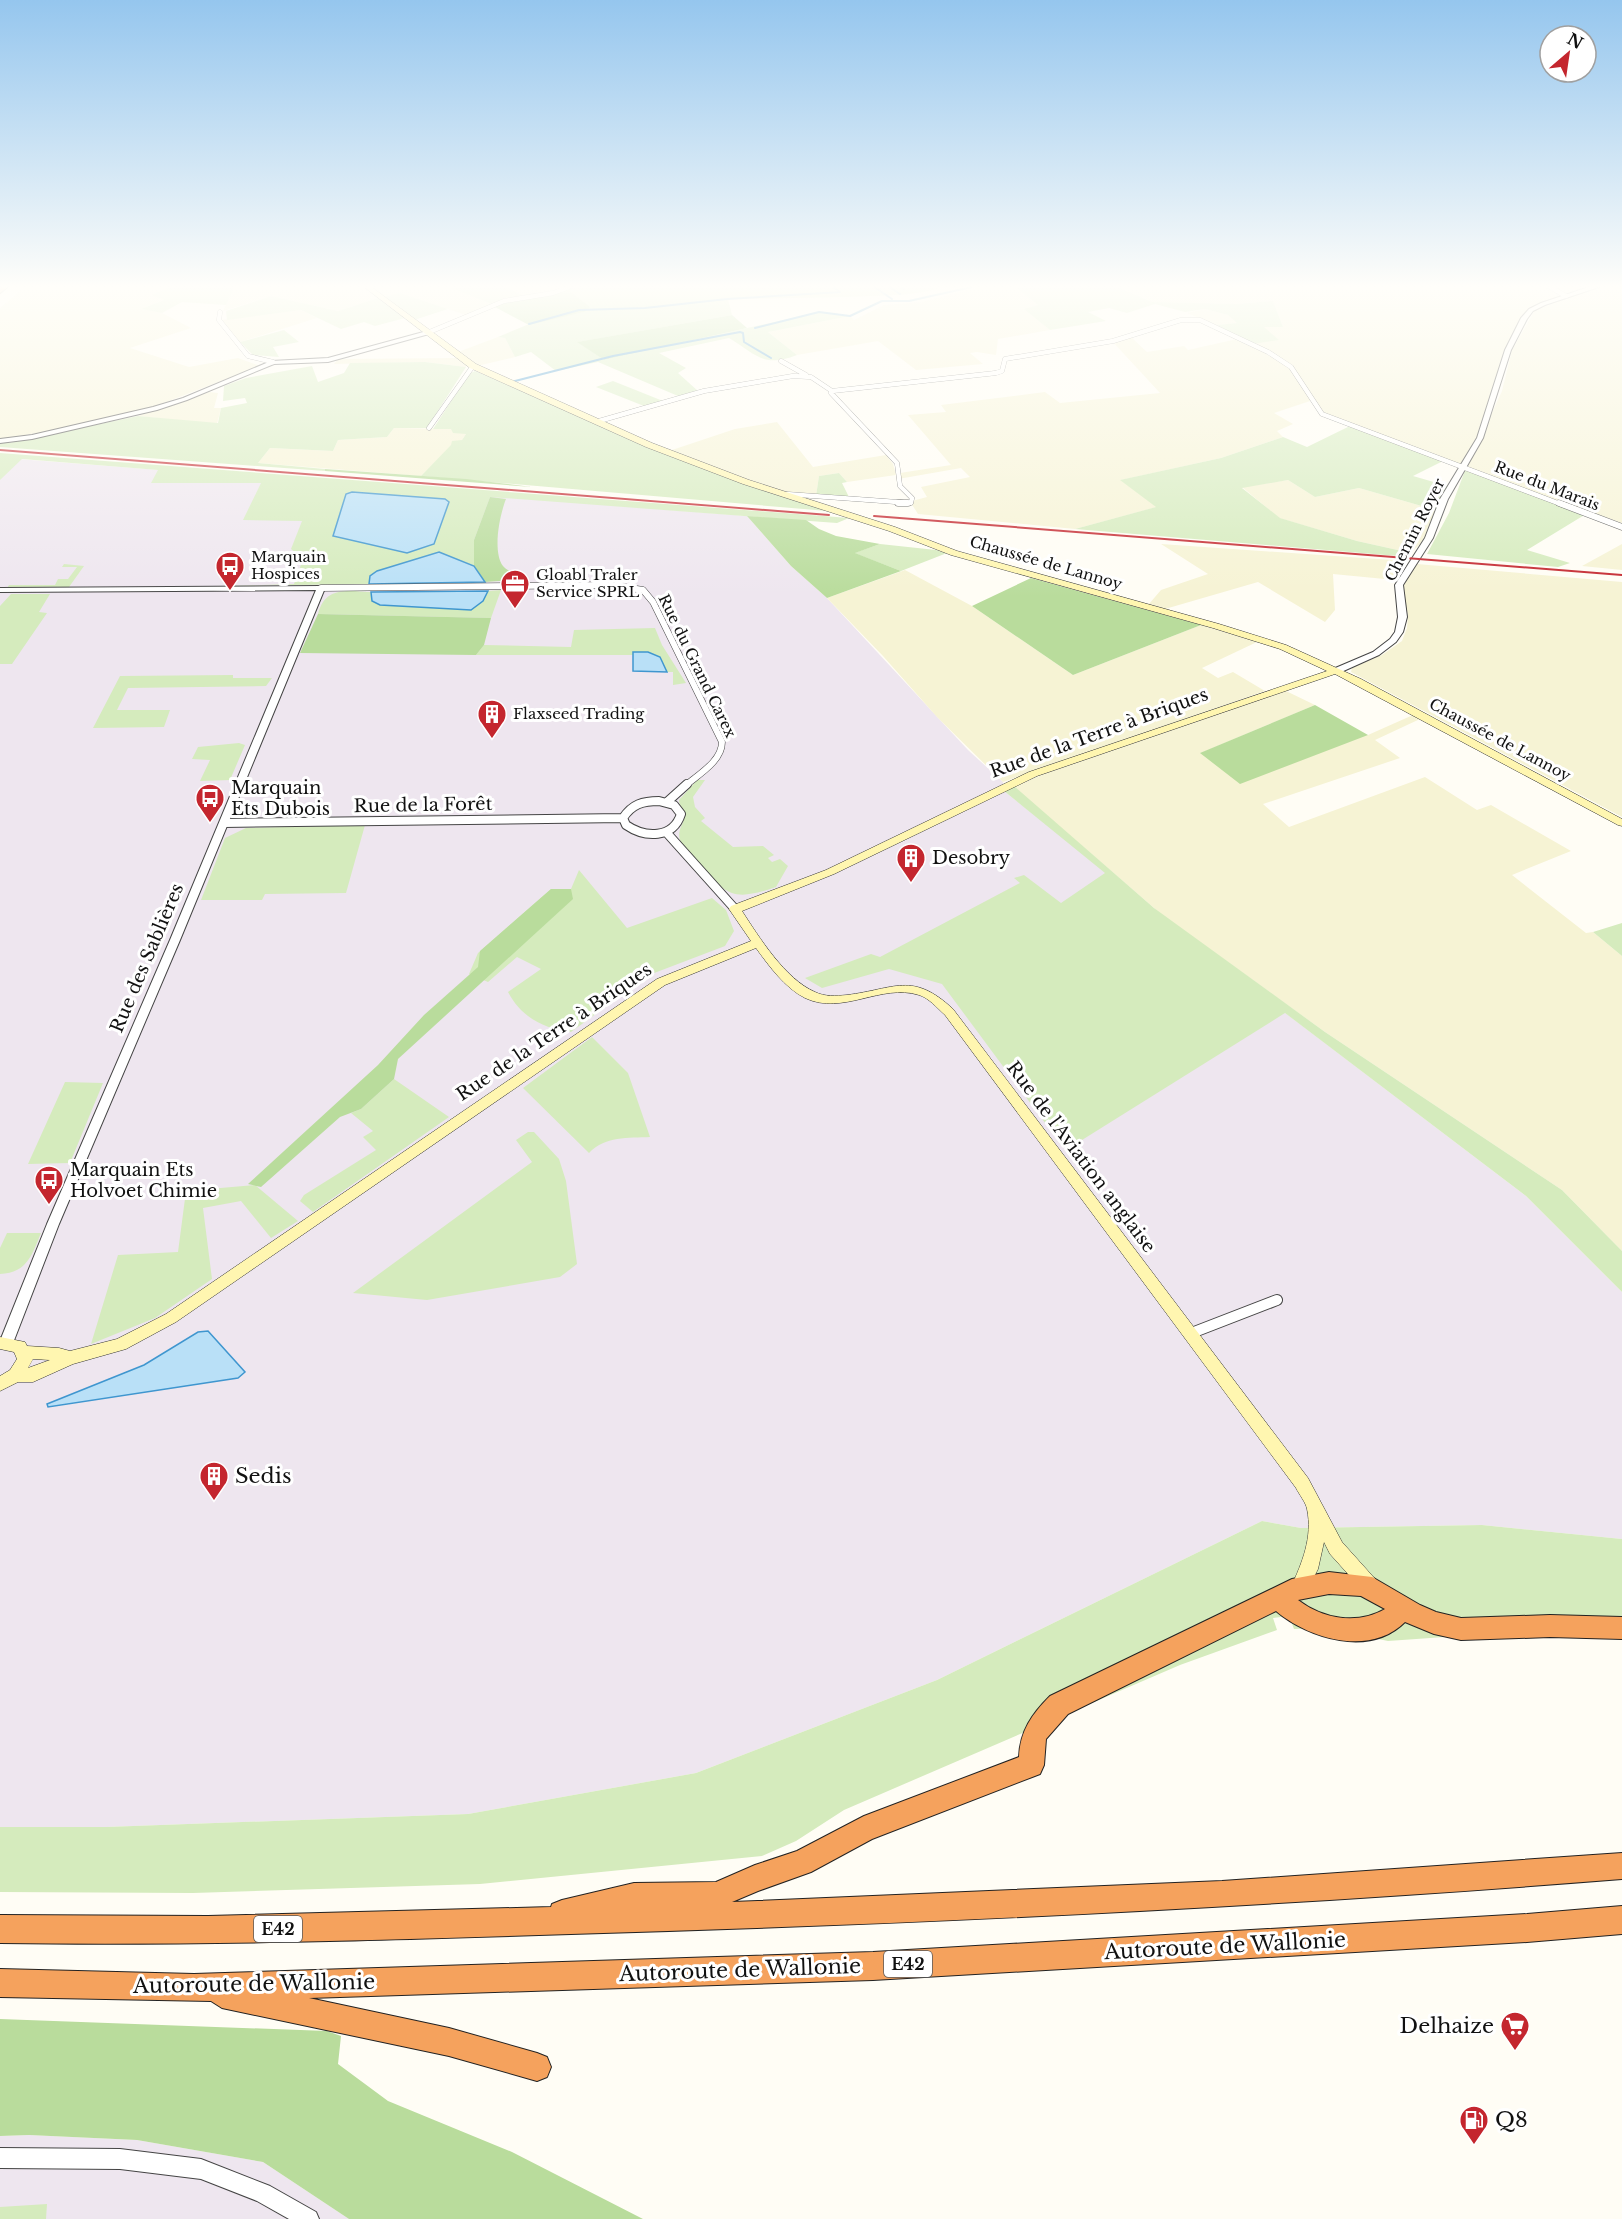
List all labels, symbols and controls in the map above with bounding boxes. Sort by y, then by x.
north arrow [1538,24,1598,84]
text: N [1564,28,1587,53]
street label: Rue du Marais [1492,457,1603,514]
street label: Chemin Royer [1380,474,1449,584]
street label: Chaussée de Lannoy [968,532,1125,594]
place label: Marquain Hospices [251,547,326,583]
bus stop icon: Marquain Hospices [214,550,246,592]
place label: Gloabl Traler Service SPRL [536,565,639,601]
office icon: Gloabl Traler Service SPRL [499,568,531,610]
street label: Rue du Grand Carex [654,591,741,741]
street label: Rue de la Terre à Briques [987,683,1211,783]
street label: Chaussée de Lannoy [1426,694,1575,785]
building icon: Flaxseed Trading [476,698,508,740]
place label: Flaxseed Trading [513,704,645,723]
place label: Marquain Ets Dubois [231,777,330,820]
bus stop icon: Marquain Ets Dubois [194,782,226,824]
street label: Rue de la Forêt [353,793,493,817]
building icon: Desobry [895,842,927,884]
place label: Desobry [932,847,1011,869]
street label: Rue des Sablières [106,880,188,1036]
street label: Rue de la Terre à Briques [452,958,656,1106]
street label: Rue de l'Aviation anglaise [1002,1057,1160,1257]
place label: Marquain Ets Holvoet Chimie [70,1159,217,1202]
bus stop icon: Marquain Ets Holvoet Chimie [33,1164,65,1206]
building icon: Sedis [198,1460,230,1502]
place label: Sedis [235,1463,291,1489]
road number: E42 [254,1916,302,1942]
street label: Autoroute de Wallonie [1102,1927,1347,1965]
road number: E42 [884,1951,932,1977]
street label: Autoroute de Wallonie [618,1953,861,1987]
street label: Autoroute de Wallonie [132,1969,375,1999]
supermarket icon: Delhaize [1499,2010,1531,2052]
place label: Delhaize [1400,2013,1494,2039]
fuel station icon: Q8 [1458,2104,1490,2146]
place label: Q8 [1495,2107,1528,2133]

